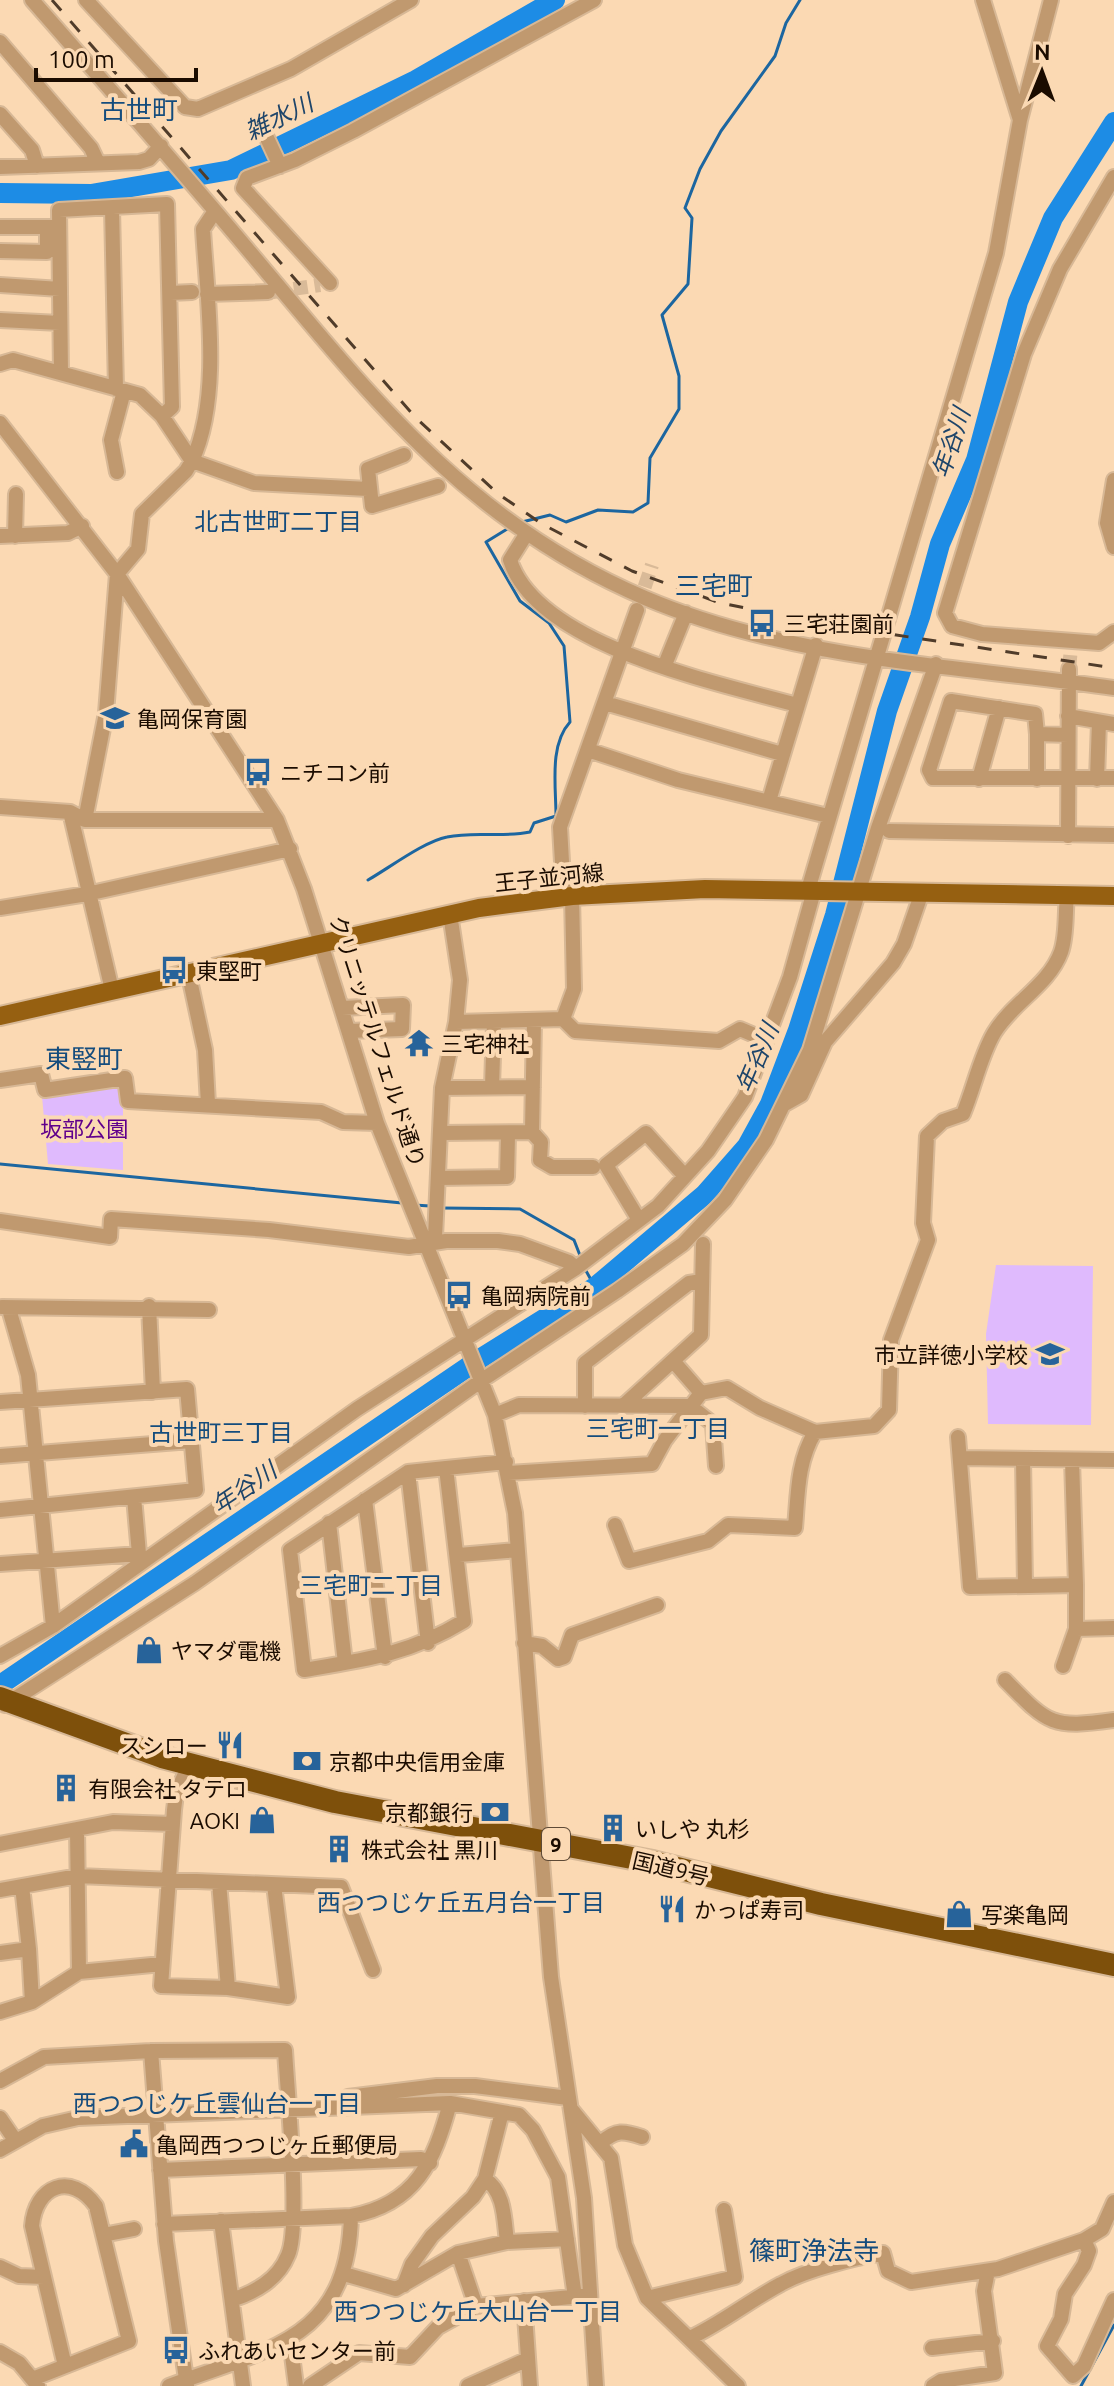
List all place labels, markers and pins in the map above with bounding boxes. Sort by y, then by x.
bus stop icon: 三宅荘園前 [747,608,777,638]
place label: 三宅荘園前 [784,611,894,636]
school or university icon: 亀岡保育園 [100,703,130,733]
place label: 亀岡保育園 [137,706,247,731]
bus stop icon: ニチコン前 [243,757,273,787]
place label: ニチコン前 [280,760,390,785]
bus stop icon: 東堅町 [159,955,189,985]
place label: 東堅町 [196,958,262,983]
temple icon: 三宅神社 [404,1028,434,1058]
place label: 三宅神社 [441,1031,529,1056]
bus stop icon: 亀岡病院前 [444,1280,474,1310]
place label: 亀岡病院前 [481,1283,591,1308]
school or university icon: 市立詳徳小学校 [1035,1339,1065,1369]
place label: 市立詳徳小学校 [874,1342,1028,1367]
shop icon: ヤマダ電機 [134,1635,164,1665]
place label: ヤマダ電機 [171,1638,281,1663]
restaurant icon: スシロー [215,1730,245,1760]
place label: スシロー [120,1733,208,1758]
bank icon: 京都中央信用金庫 [292,1746,322,1776]
place label: 京都中央信用金庫 [329,1749,505,1774]
building icon: 有限会社 タテロ [51,1773,81,1803]
place label: 有限会社 タテロ [88,1776,247,1801]
bank icon: 京都銀行 [480,1797,510,1827]
place label: 京都銀行 [385,1800,473,1825]
shop icon: AOKI [247,1805,277,1835]
place label: AOKI [190,1808,240,1833]
building icon: いしや 丸杉 [598,1813,628,1843]
place label: いしや 丸杉 [635,1816,750,1841]
building icon: 株式会社 黒川 [324,1834,354,1864]
place label: 株式会社 黒川 [361,1837,498,1862]
restaurant icon: かっぱ寿司 [657,1894,687,1924]
place label: かっぱ寿司 [694,1897,804,1922]
shop icon: 写楽亀岡 [944,1899,974,1929]
place label: 写楽亀岡 [981,1902,1069,1927]
public building icon: 亀岡西つつじヶ丘郵便局 [119,2129,149,2159]
place label: 亀岡西つつじヶ丘郵便局 [156,2132,398,2157]
bus stop icon: ふれあいセンター前 [161,2335,191,2365]
place label: ふれあいセンター前 [198,2338,396,2363]

